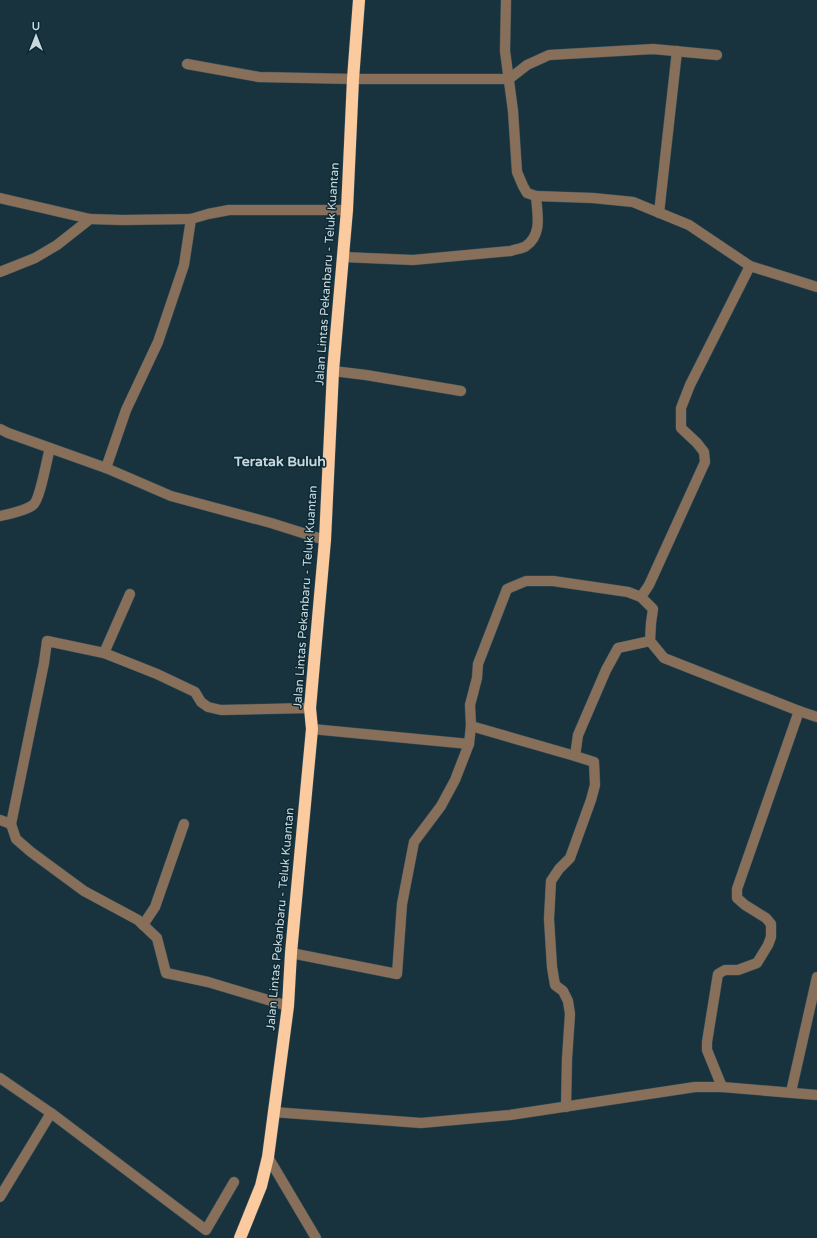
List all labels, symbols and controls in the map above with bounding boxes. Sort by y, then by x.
north arrow [16,16,56,56]
text: U [32,20,40,33]
street label: Jalan Lintas Pekanbaru - Teluk Kuantan [312,162,342,386]
district label: Teratak Buluh [233,453,326,470]
street label: Jalan Lintas Pekanbaru - Teluk Kuantan [290,485,320,709]
street label: Jalan Lintas Pekanbaru - Teluk Kuantan [263,807,297,1031]

